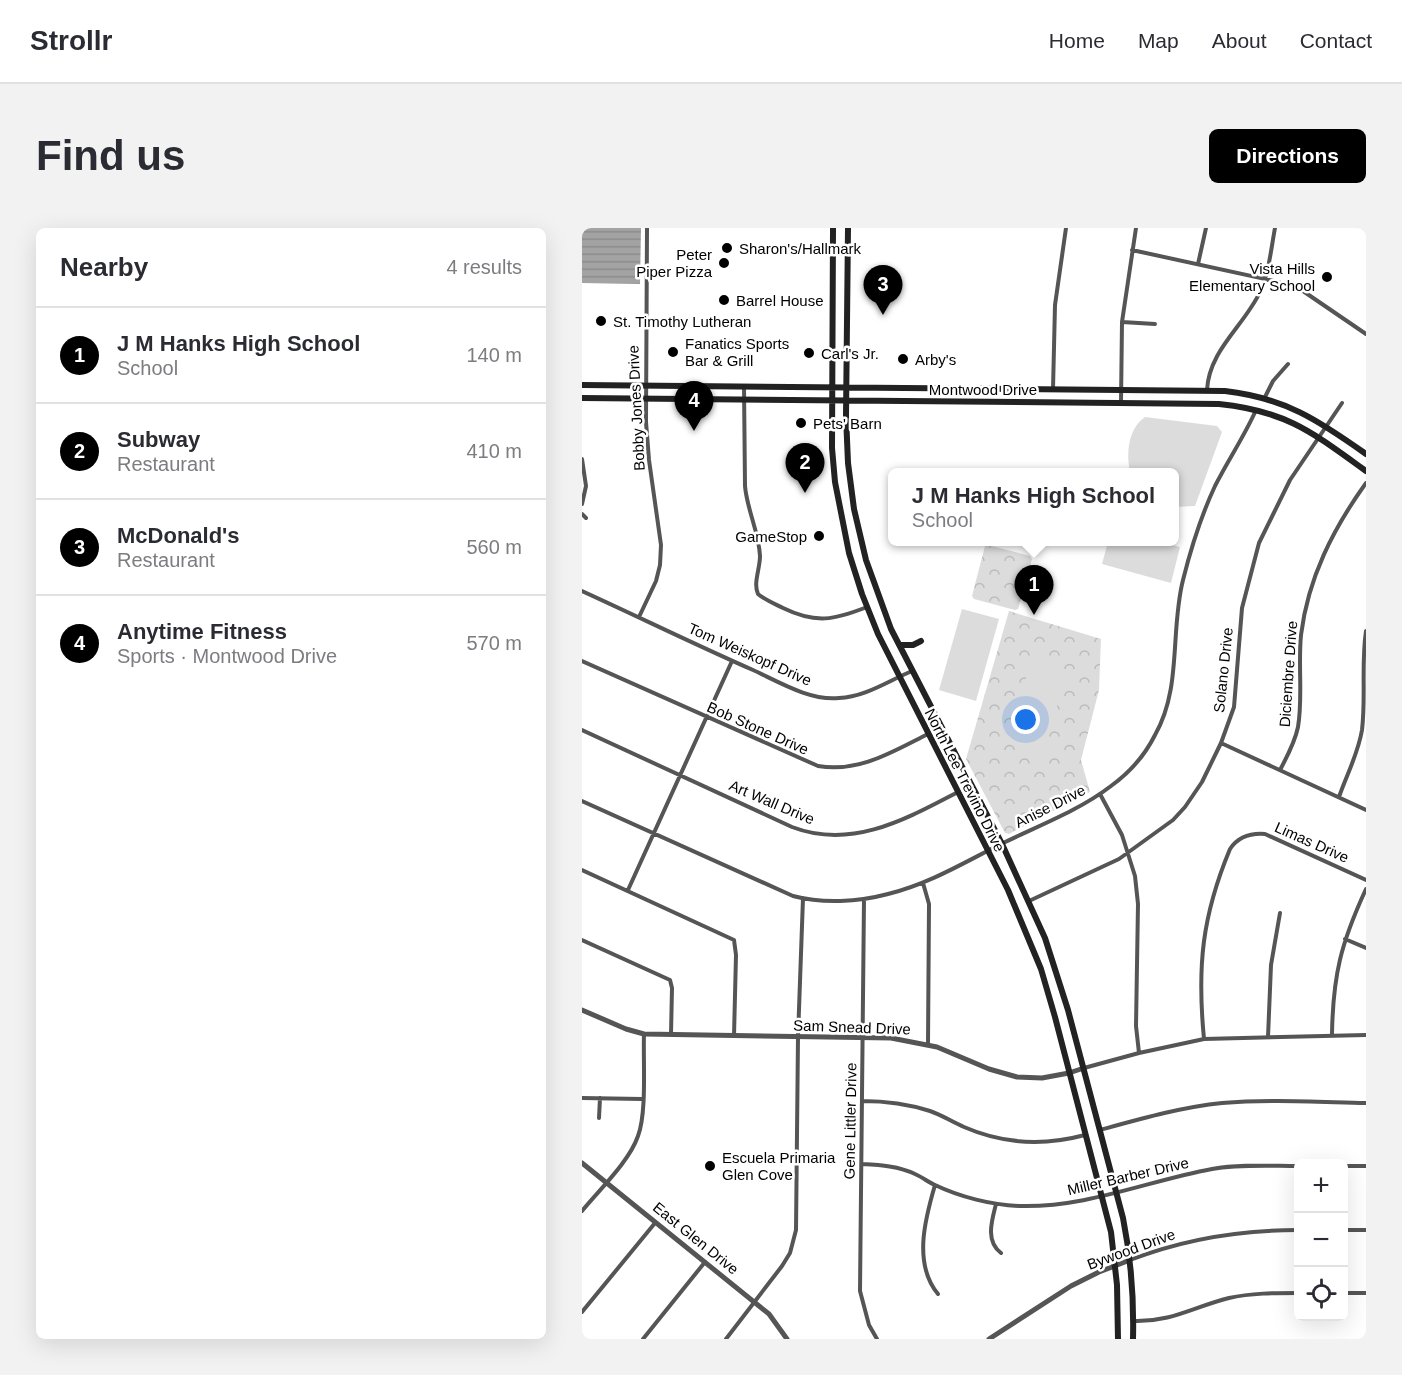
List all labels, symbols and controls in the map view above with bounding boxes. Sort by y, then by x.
text: Strollr [30,25,112,56]
text: Home [1049,29,1105,52]
text: Map [1138,29,1179,52]
text: About [1212,29,1267,52]
text: Contact [1300,29,1372,52]
button: Directions [1209,129,1366,183]
text: Find us [36,132,185,179]
place label: Sharon's/Hallmark [739,240,862,257]
marker: Sharon's/Hallmark [720,241,734,255]
place label: Peter Piper Pizza [636,246,713,280]
text: Nearby [60,252,148,282]
text: 4 results [446,256,522,278]
marker: Peter Piper Pizza [717,256,731,270]
place label: Vista Hills Elementary School [1189,260,1315,294]
pin: 3 [864,266,902,315]
marker: Vista Hills Elementary School [1320,270,1334,284]
place label: Barrel House [736,292,824,309]
marker: Barrel House [717,293,731,307]
place label: St. Timothy Lutheran [613,313,751,330]
marker: St. Timothy Lutheran [594,314,608,328]
text: J M Hanks High School [117,331,360,356]
place label: Fanatics Sports Bar & Grill [685,335,789,369]
text: 1 [74,344,85,366]
text: 140 m [466,344,522,366]
street label: Bobby Jones Drive [624,345,648,471]
marker: Fanatics Sports Bar & Grill [666,345,680,359]
place label: Carl's Jr. [821,345,879,362]
marker: Carl's Jr. [802,346,816,360]
place label: Arby's [915,351,956,368]
marker: Arby's [896,352,910,366]
text: School [117,357,178,379]
street label: Montwood Drive [929,381,1037,398]
pin: 4 [674,382,714,431]
place label: Pets' Barn [813,415,882,432]
marker: Pets' Barn [794,416,808,430]
text: Subway [117,427,200,452]
text: 2 [74,440,85,462]
text: 410 m [466,440,522,462]
pin: 2 [786,444,824,493]
text: Restaurant [117,453,215,475]
popup [888,468,1179,546]
text: J M Hanks High School [912,483,1155,508]
text: School [912,509,973,531]
text: McDonald's [117,523,240,548]
place label: GameStop [735,528,807,545]
marker: GameStop [812,529,826,543]
text: 3 [74,536,85,558]
text: 560 m [466,536,522,558]
text: Restaurant [117,549,215,571]
pin: 1 [1014,566,1054,615]
text: Anytime Fitness [117,619,287,644]
street label: Tom Weiskopf Drive [686,619,814,689]
street label: Diciembre Drive [1276,620,1300,728]
street label: Solano Drive [1210,626,1236,714]
text: 4 [74,632,85,654]
text: 570 m [466,632,522,654]
text: Sports · Montwood Drive [117,645,337,667]
street label: Bob Stone Drive [705,698,811,758]
your location [1011,705,1040,734]
street label: North Lee Trevino Drive [921,706,1009,854]
street label: Art Wall Drive [727,776,817,828]
street label: Anise Drive [1012,781,1088,831]
street label: Limas Drive [1272,818,1352,866]
street label: Sam Snead Drive [793,1016,911,1038]
street label: Gene Littler Drive [840,1063,860,1179]
place label: Escuela Primaria Glen Cove [722,1149,836,1183]
street label: Miller Barber Drive [1066,1154,1190,1198]
marker: Escuela Primaria Glen Cove [703,1159,717,1173]
map controls [1294,1159,1348,1321]
button: + [1294,1159,1348,1213]
street label: East Glen Drive [650,1198,742,1278]
button: − [1294,1213,1348,1267]
street label: Bywood Drive [1085,1225,1177,1273]
button: locate [1294,1267,1348,1321]

